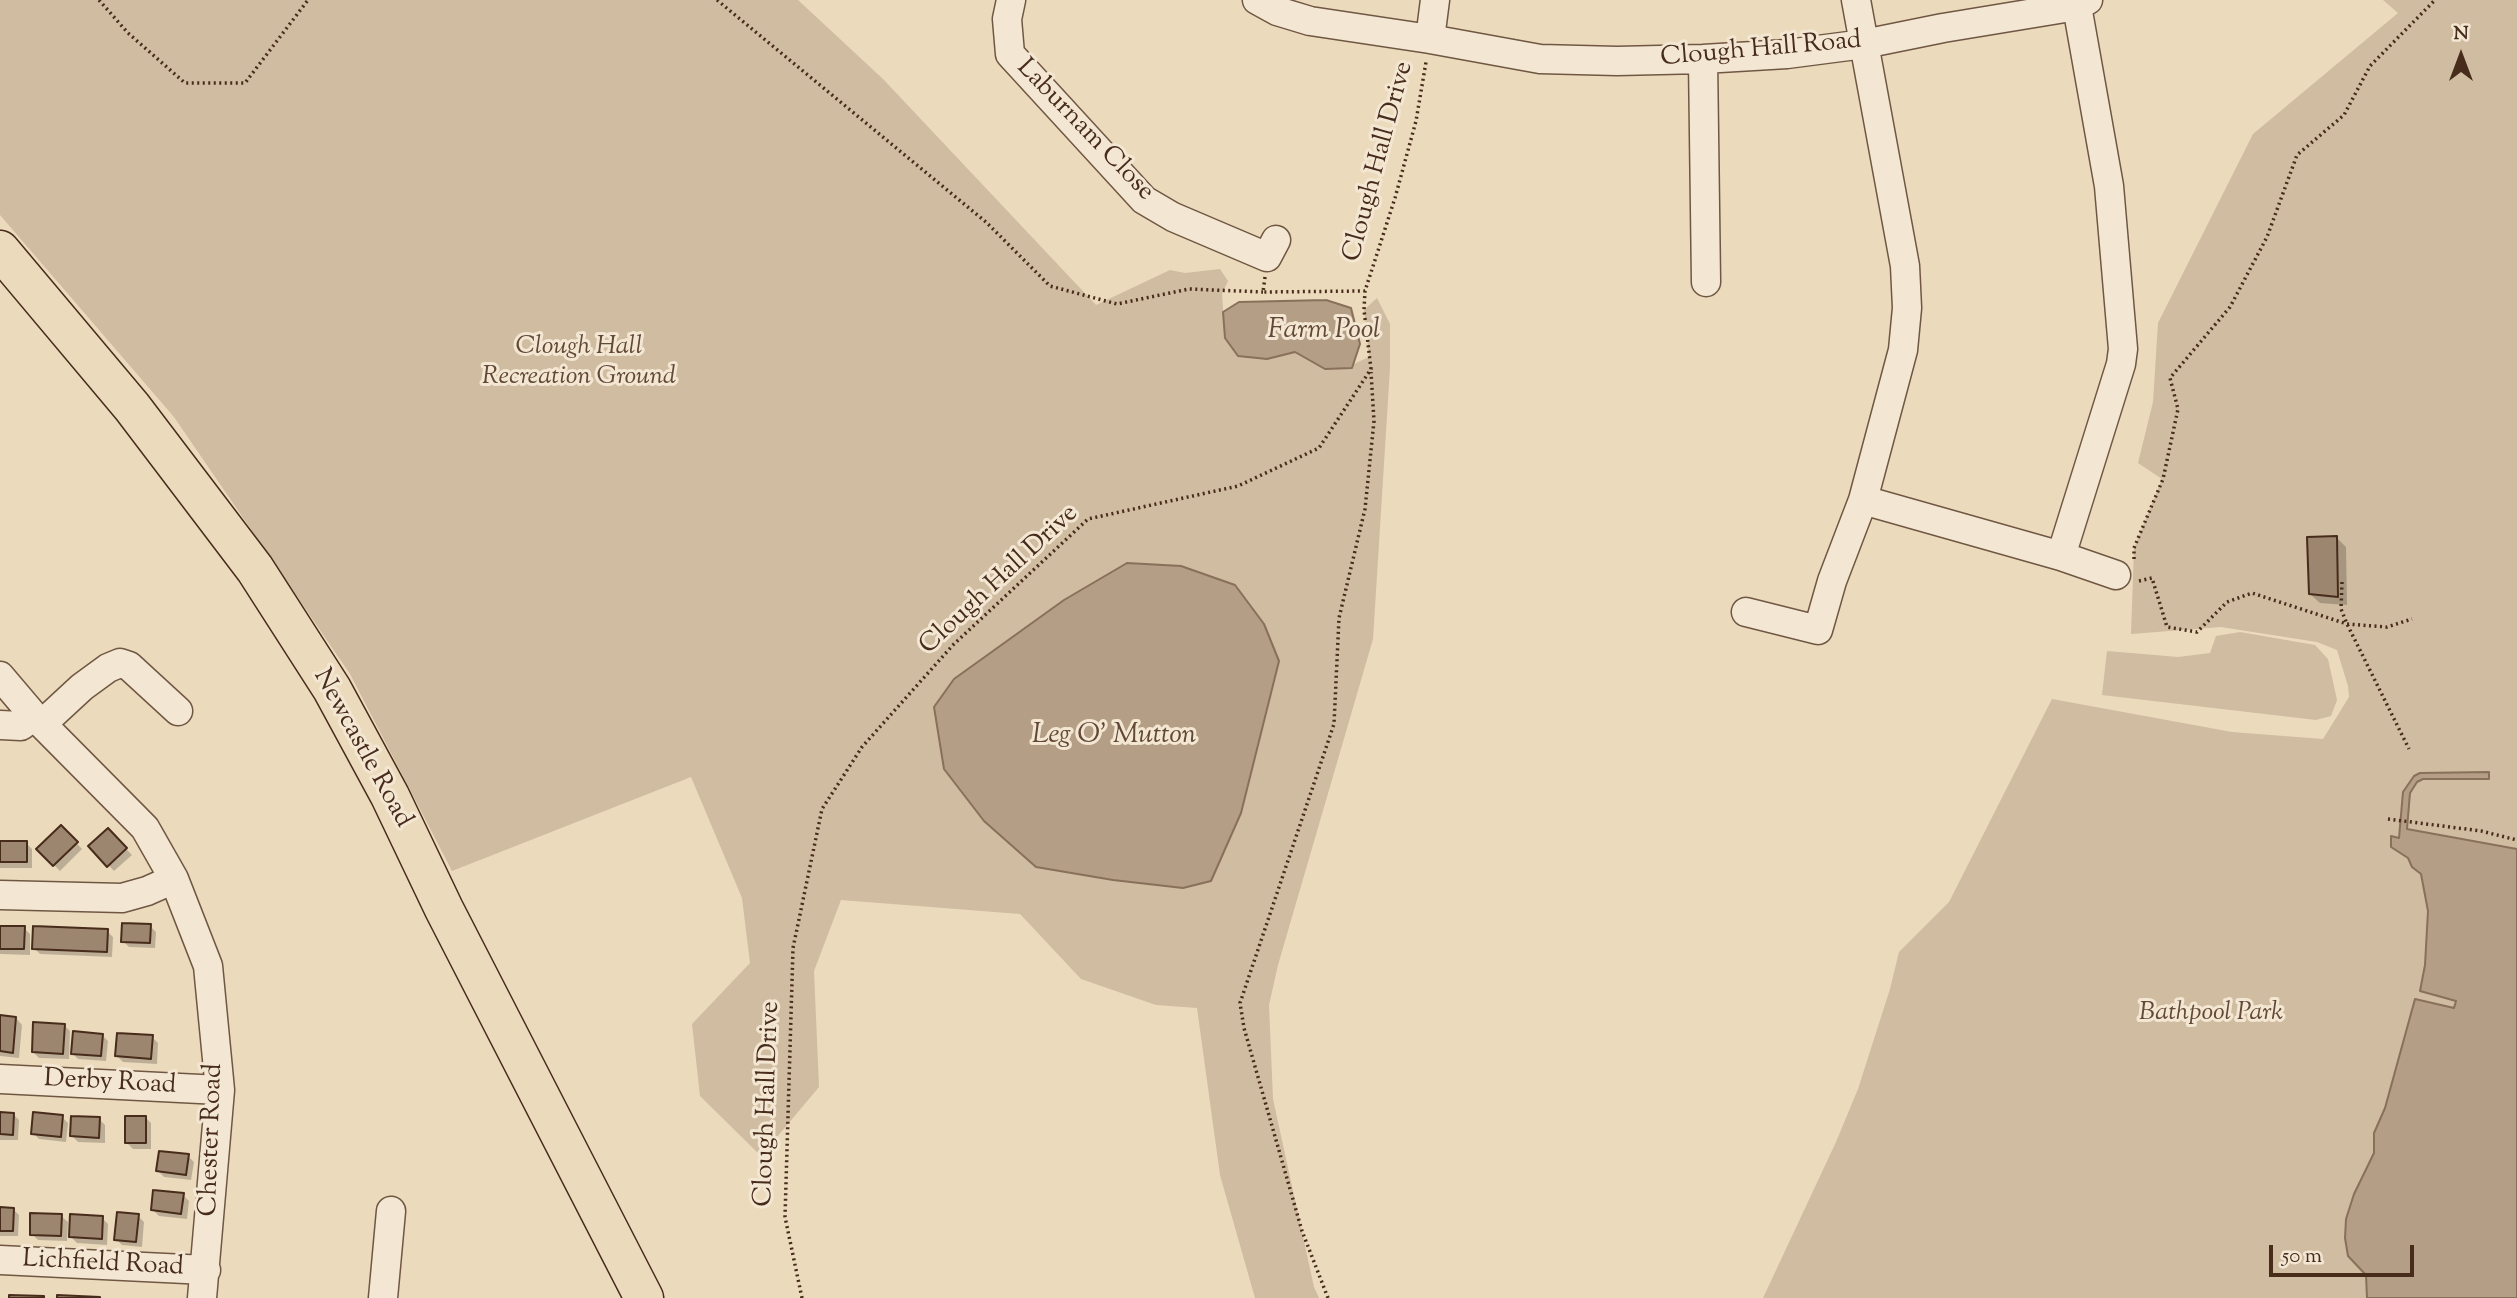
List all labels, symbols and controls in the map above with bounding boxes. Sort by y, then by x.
north arrow [2426,21,2496,91]
text: N [2453,21,2469,48]
street label: Clough Hall Road [1659,27,1863,75]
street label: Laburnam Close [1008,54,1160,208]
street label: Clough Hall Drive [1338,59,1422,265]
water label: Farm Pool [1268,315,1380,349]
park label: Clough Hall Recreation Ground [482,333,676,394]
street label: Clough Hall Drive [914,499,1086,663]
street label: Newcastle Road [305,664,417,834]
water label: Leg O' Mutton [1032,720,1196,754]
park label: Bathpool Park [2139,999,2283,1031]
street label: Clough Hall Drive [750,1001,788,1207]
street label: Chester Road [195,1063,231,1217]
street label: Derby Road [43,1065,177,1103]
scale bar [2272,1232,2417,1276]
text: 50 m [2282,1242,2322,1272]
street label: Lichfield Road [22,1245,184,1285]

